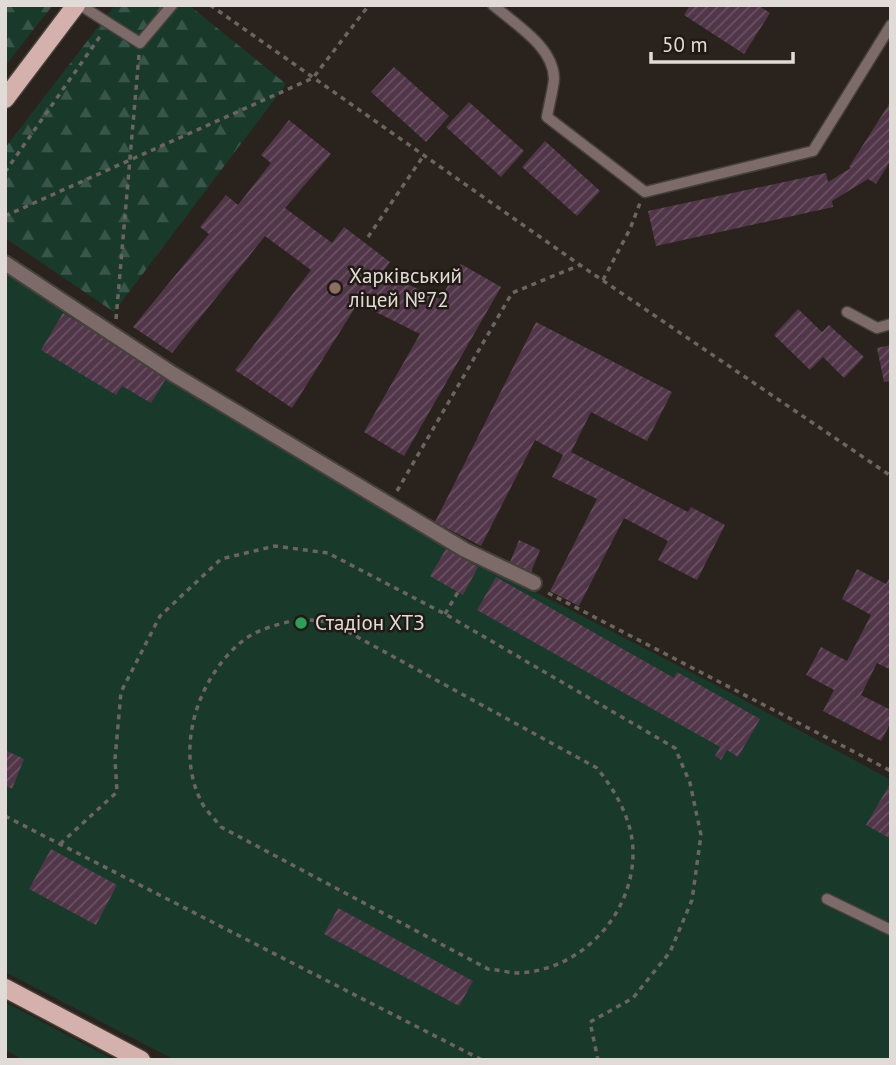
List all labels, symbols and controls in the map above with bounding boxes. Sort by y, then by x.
scale bar [651,21,793,65]
text: 50 m [662,31,708,58]
place label: Харківський ліцей №72 [348,262,462,313]
marker: Харківський ліцей №72 [327,280,343,296]
place label: Стадіон ХТЗ [315,609,425,636]
marker: Стадіон ХТЗ [293,615,309,631]

